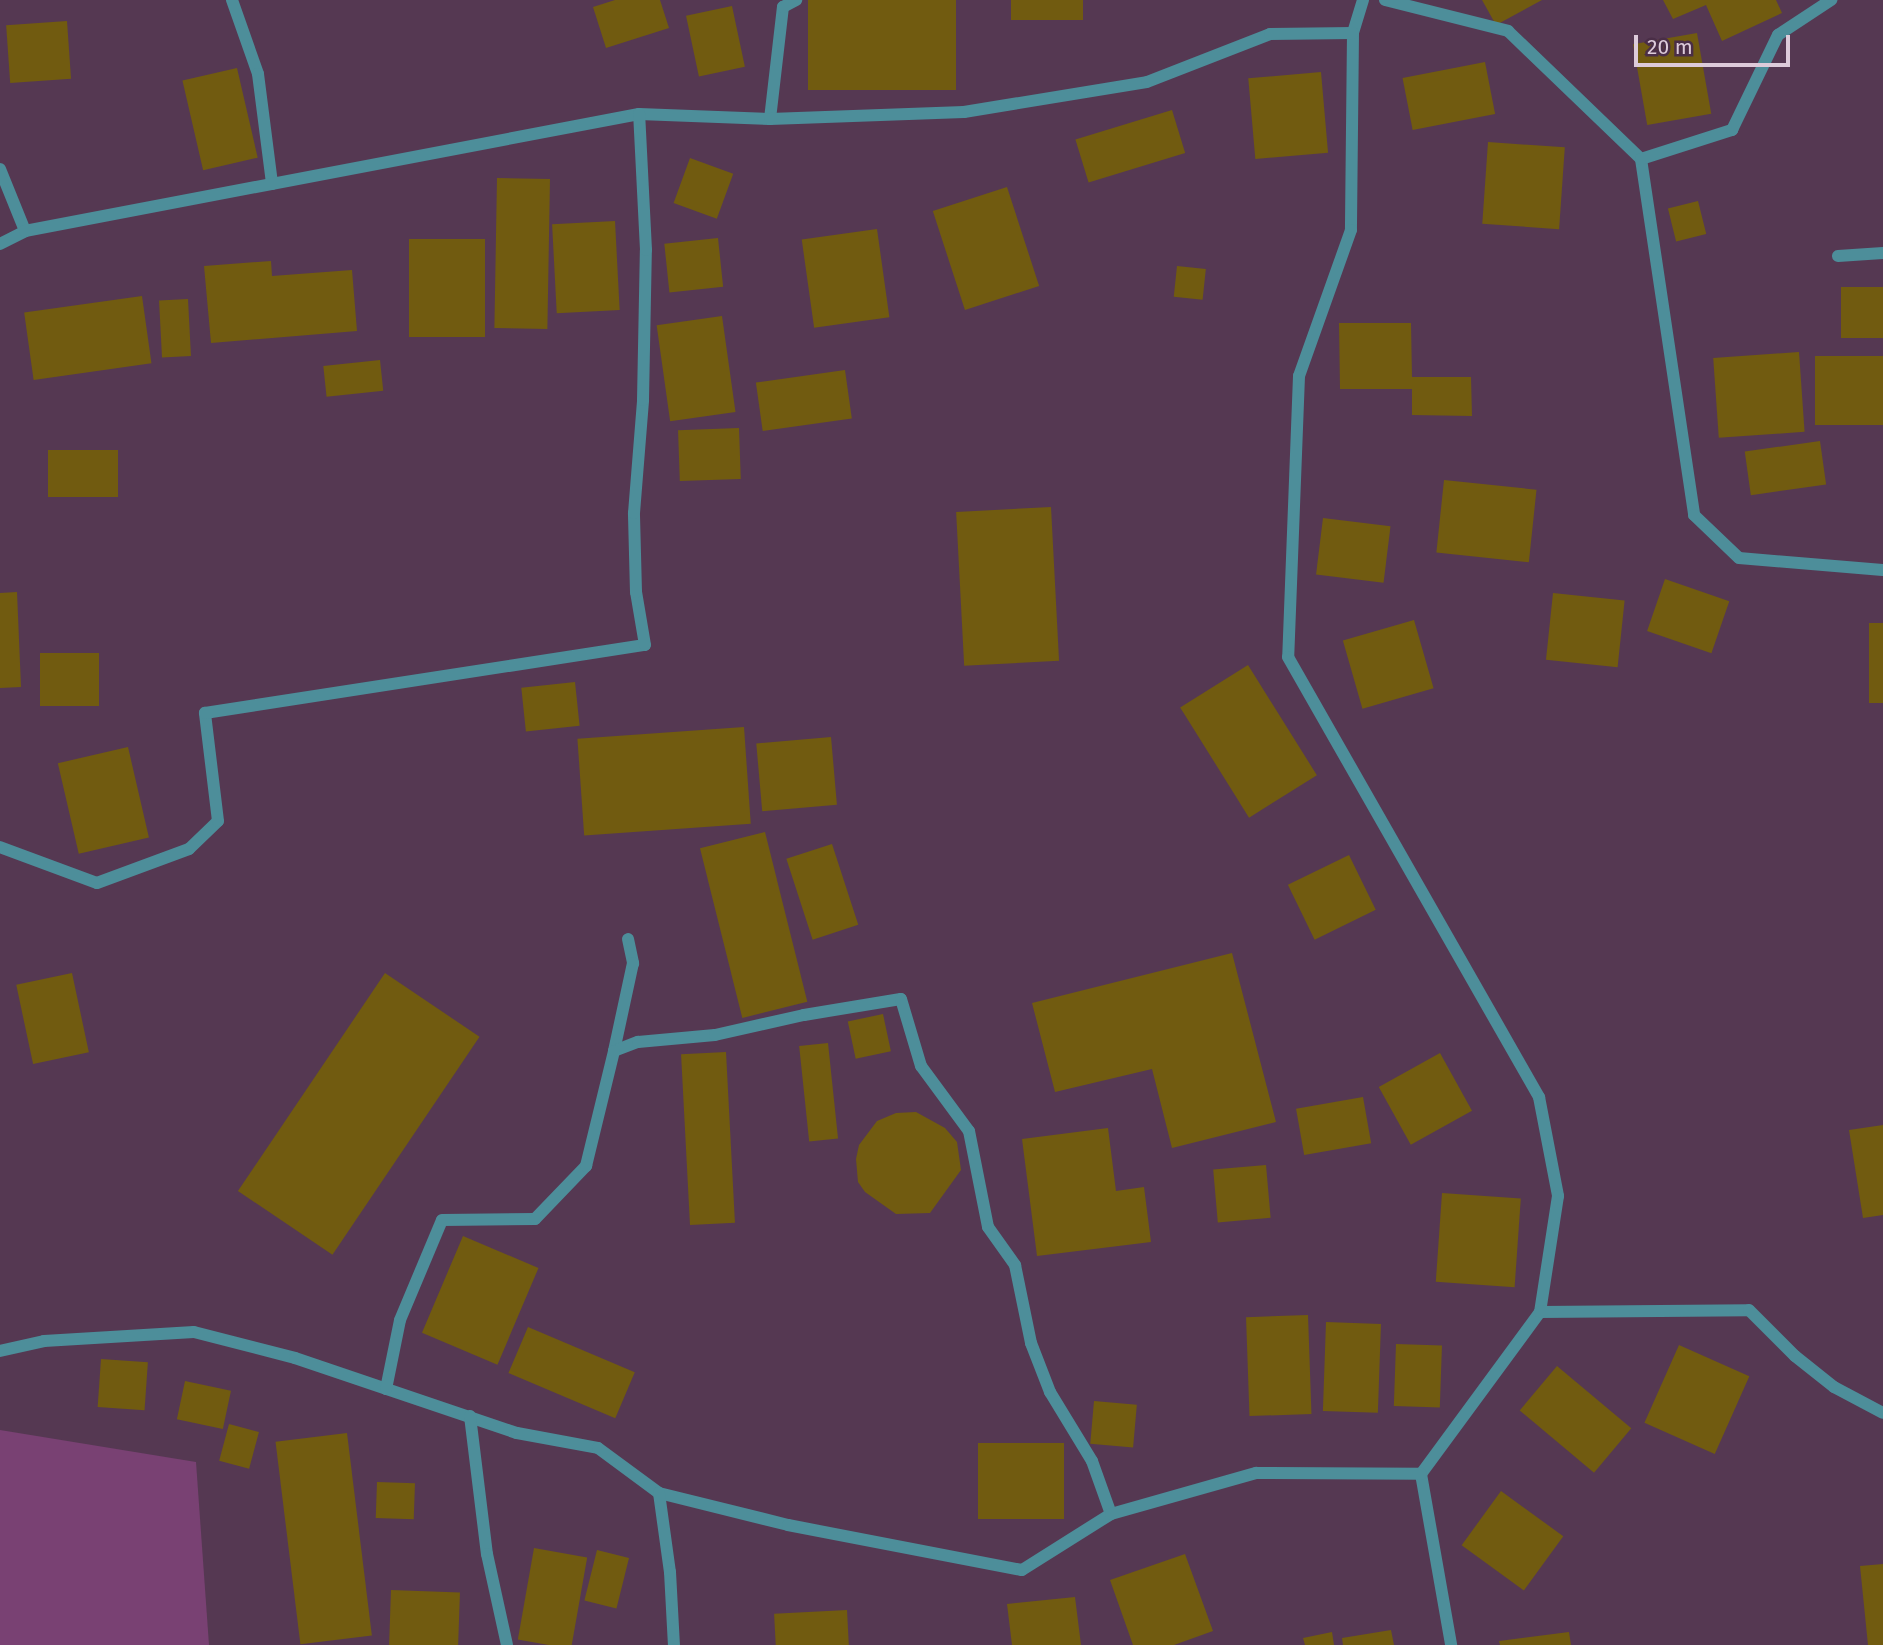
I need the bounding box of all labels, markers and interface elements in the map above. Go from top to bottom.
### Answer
scale bar [1638,21,1794,65]
text: 20 m [1647,34,1693,60]

